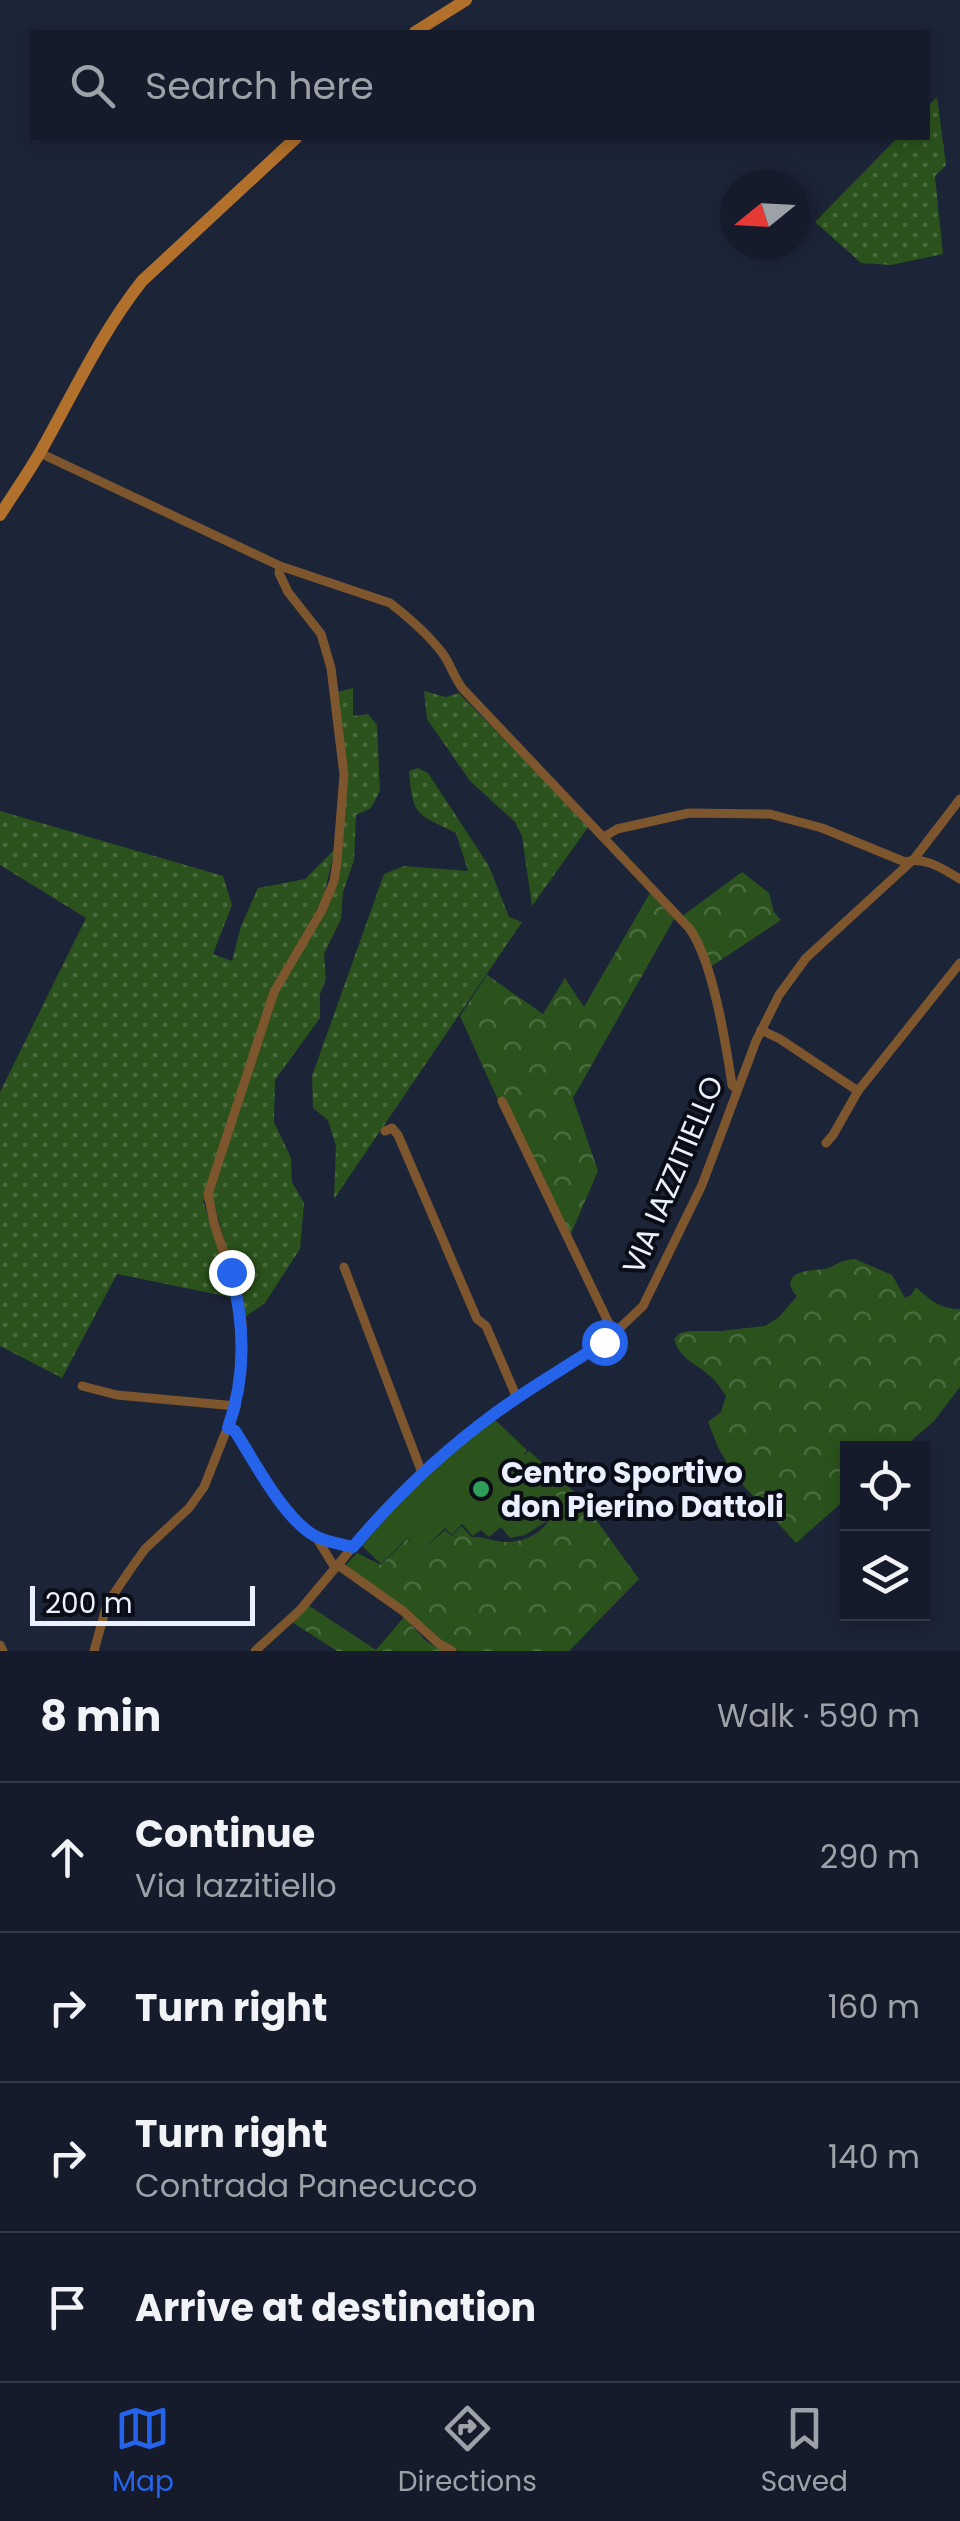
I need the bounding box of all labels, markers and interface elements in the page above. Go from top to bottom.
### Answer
search box [30,30,930,140]
icon: search [65,58,120,113]
text: Search here [145,59,374,112]
north arrow [720,170,810,260]
street label: VIA IAZZITIELLO [612,1069,734,1281]
route end [209,1250,255,1296]
route start [582,1320,628,1366]
map controls [840,1441,930,1621]
button: locate [840,1441,930,1531]
place label: Centro Sportivo don Pierino Dattoli [501,1451,784,1528]
marker: Centro Sportivo don Pierino Dattoli [470,1478,492,1500]
button: layers [840,1531,930,1621]
scale bar [30,1581,255,1626]
text: 200 m [45,1584,133,1623]
text: 8 min [40,1687,161,1746]
text: Walk · 590 m [717,1693,920,1738]
text: Continue [135,1807,315,1860]
icon: ahead [40,1830,95,1885]
text: 290 m [820,1834,920,1879]
text: Via Iazzitiello [135,1863,337,1908]
icon: right [40,1980,95,2035]
text: Turn right [135,1981,327,2034]
text: 160 m [828,1984,920,2029]
text: Turn right [135,2107,327,2160]
icon: right [40,2130,95,2185]
text: 140 m [828,2134,920,2179]
text: Contrada Panecucco [135,2163,477,2208]
icon: arrive [40,2280,95,2335]
text: Arrive at destination [135,2281,536,2334]
tab: Map [112,2401,174,2503]
tab: Directions [398,2401,537,2503]
tab: Saved [761,2401,848,2503]

